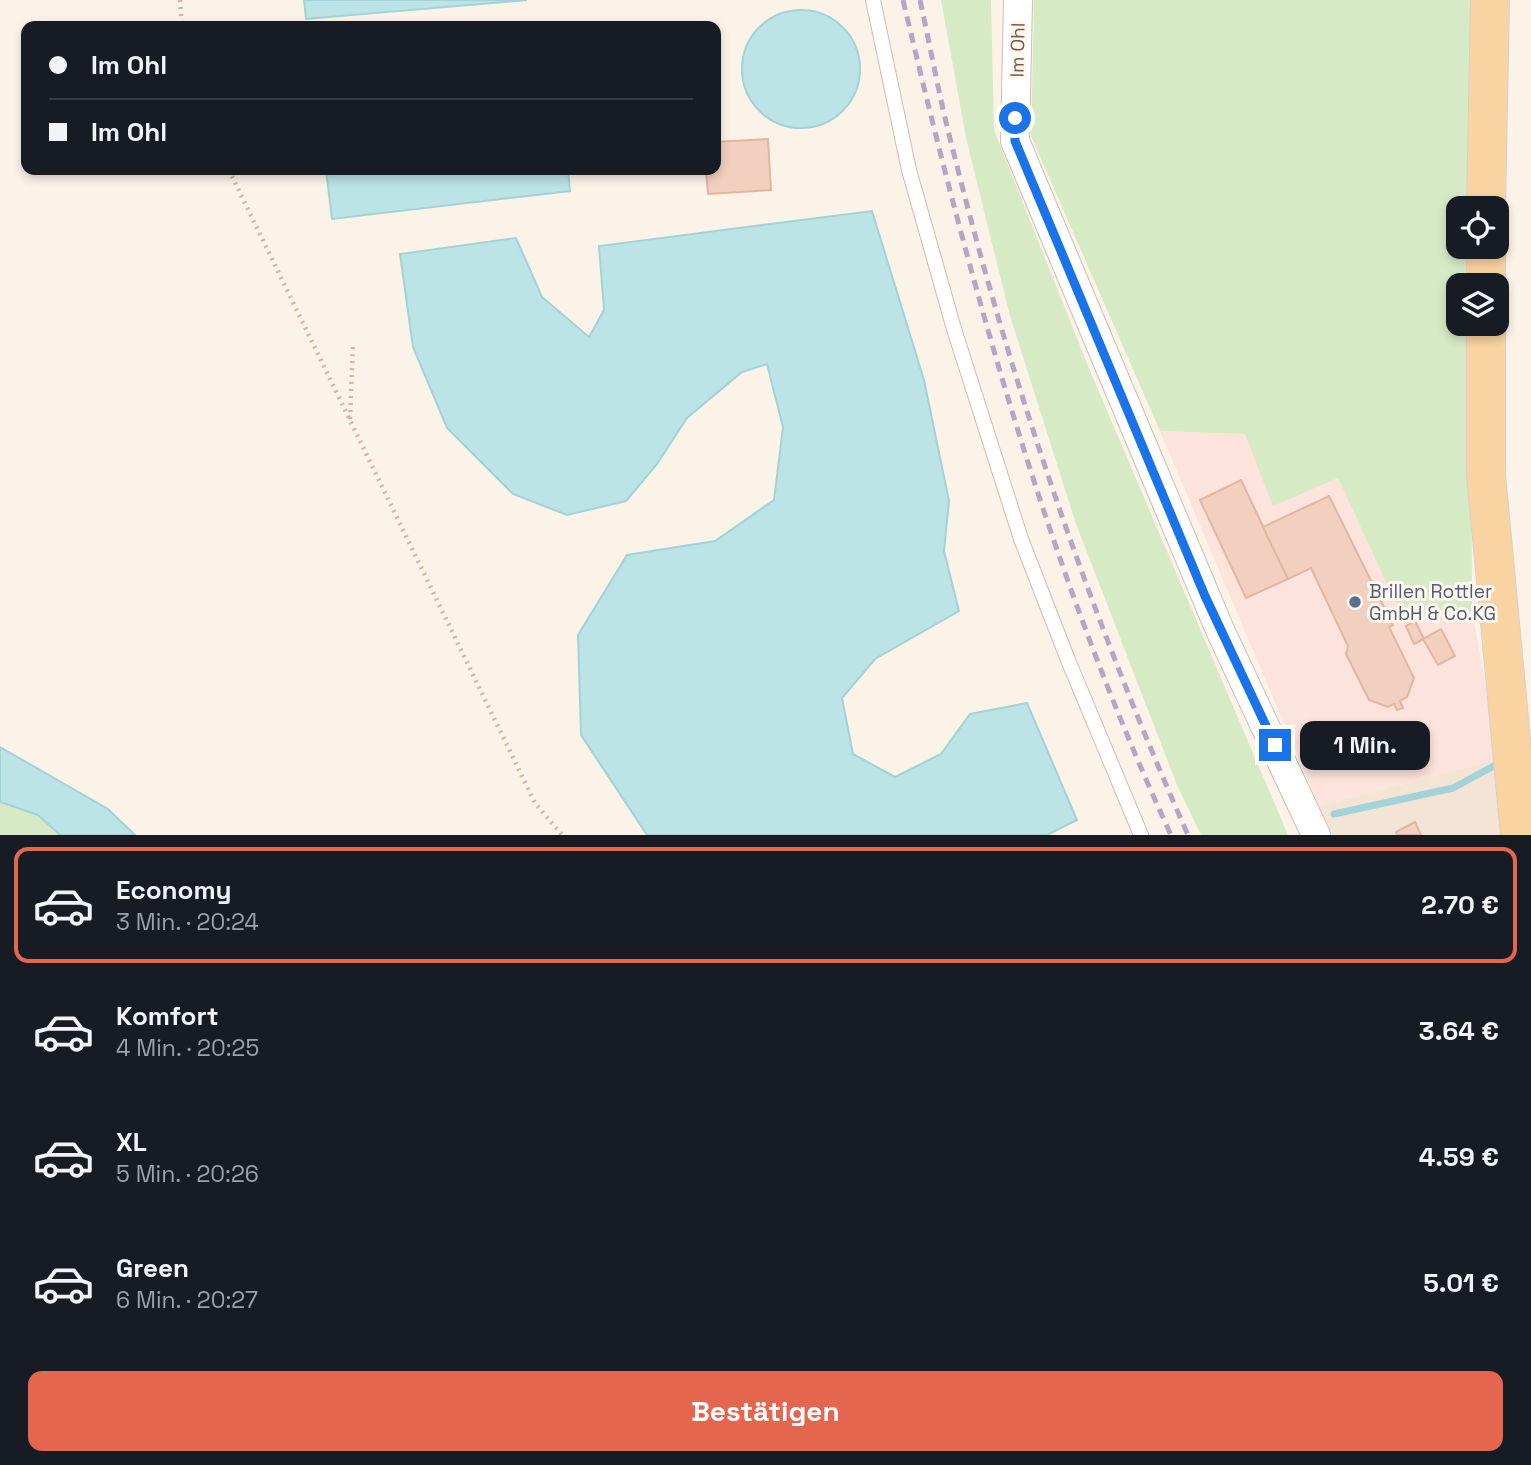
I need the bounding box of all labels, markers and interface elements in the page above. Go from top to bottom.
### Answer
street label: Im Ohl [1005,22,1030,78]
text: Im Ohl [91,48,167,82]
route start [999,102,1031,134]
text: Im Ohl [91,115,167,149]
map controls [1446,196,1509,336]
button: locate [1446,196,1509,259]
button: layers [1446,273,1509,336]
place label: Brillen Rottler GmbH & Co.KG [1369,579,1496,626]
marker: Brillen Rottler GmbH & Co.KG [1347,594,1363,610]
callout: 1 Min. [1300,720,1429,770]
route end [1259,729,1291,761]
text: 1 Min. [1333,730,1397,760]
text: Economy [116,873,232,907]
icon: car [32,874,95,937]
text: 2.70 € [1421,888,1499,922]
text: 3 Min. · 20:24 [116,907,259,937]
text: Komfort [116,999,219,1033]
icon: car [32,1000,95,1063]
text: 3.64 € [1419,1014,1499,1048]
text: 4 Min. · 20:25 [116,1033,259,1063]
text: XL [116,1125,147,1159]
icon: car [32,1126,95,1189]
text: 4.59 € [1419,1140,1499,1174]
text: 5 Min. · 20:26 [116,1159,259,1189]
text: Green [116,1251,189,1285]
icon: car [32,1252,95,1315]
text: 5.01 € [1423,1266,1499,1300]
text: 6 Min. · 20:27 [116,1285,258,1315]
button: Bestätigen [28,1371,1503,1451]

